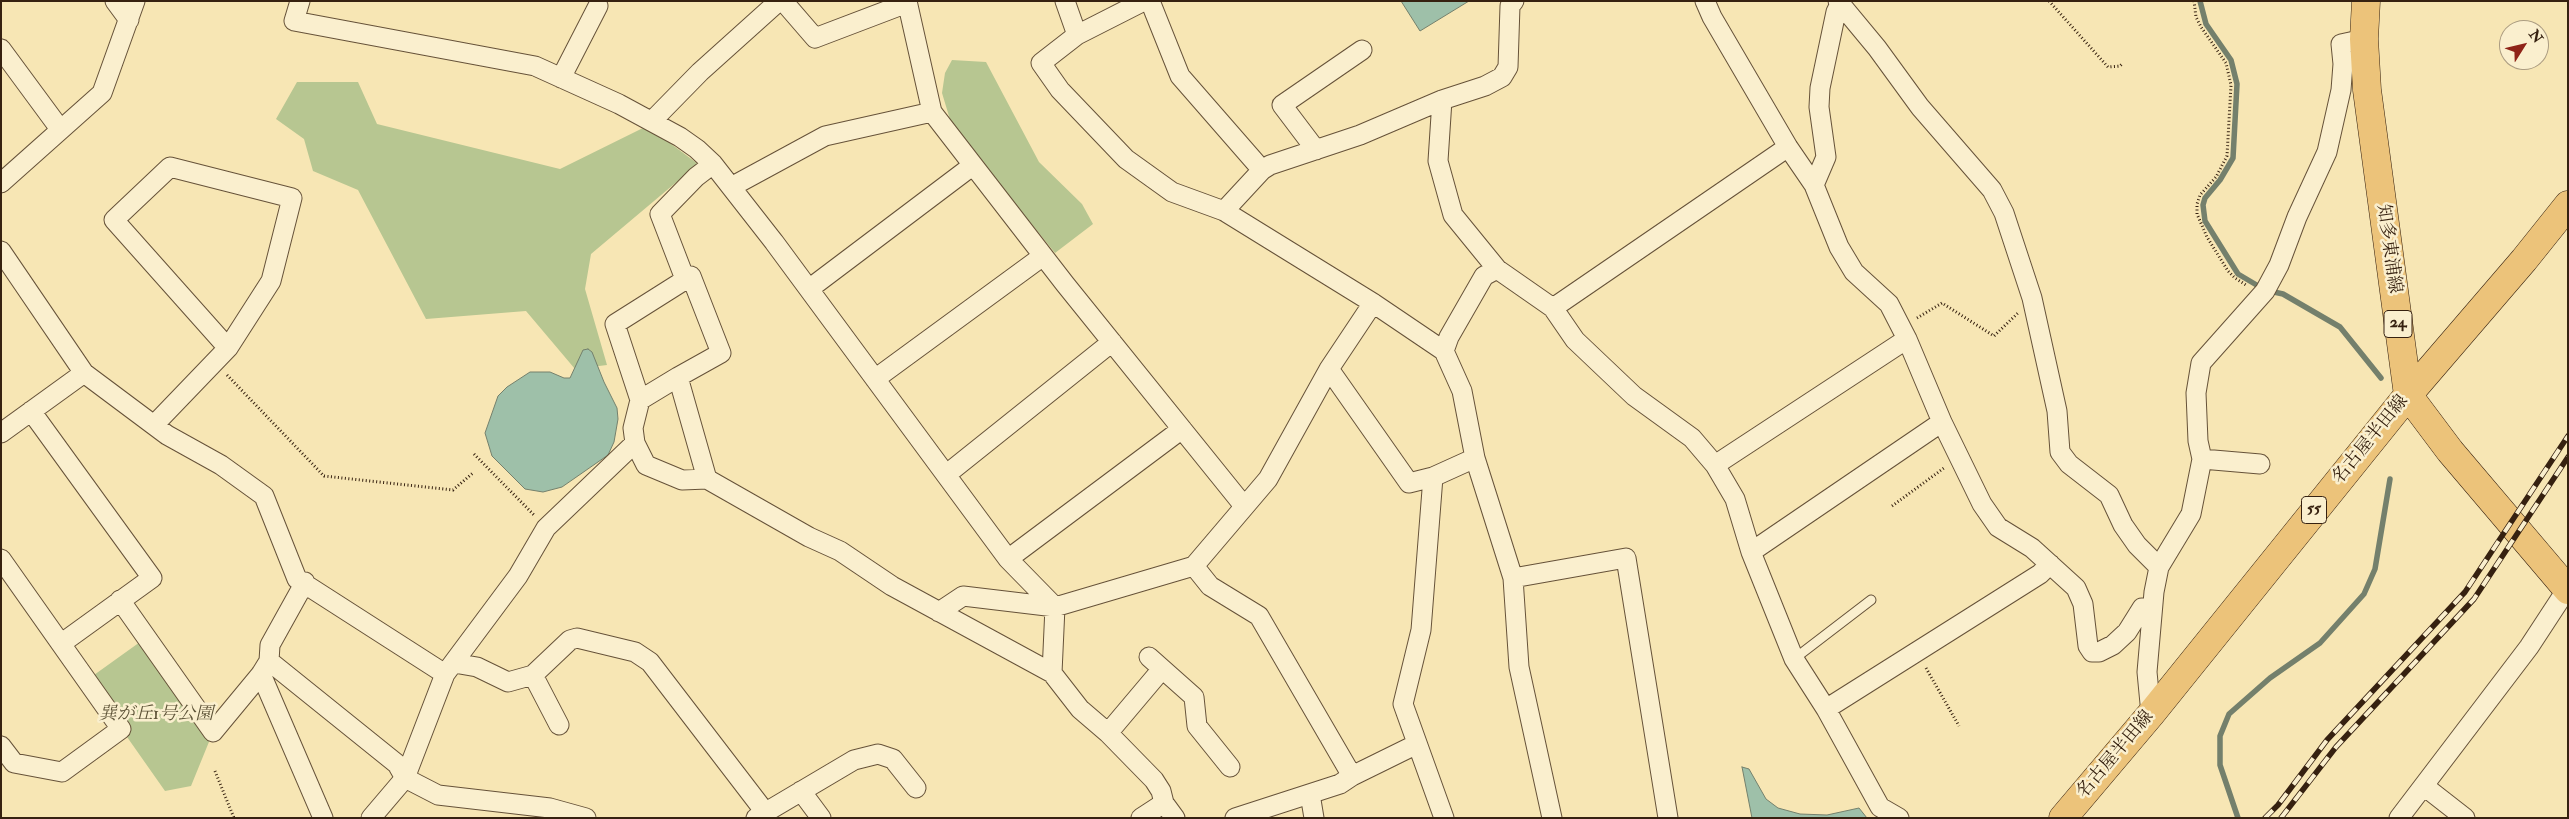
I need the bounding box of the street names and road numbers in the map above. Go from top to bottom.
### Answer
street label: 知多東浦線 [2371,203,2405,295]
road number: 24 [2384,310,2412,338]
street label: 名古屋半田線 [2329,391,2413,489]
road number: 55 [2302,496,2326,524]
street label: 名古屋半田線 [2073,707,2159,803]

